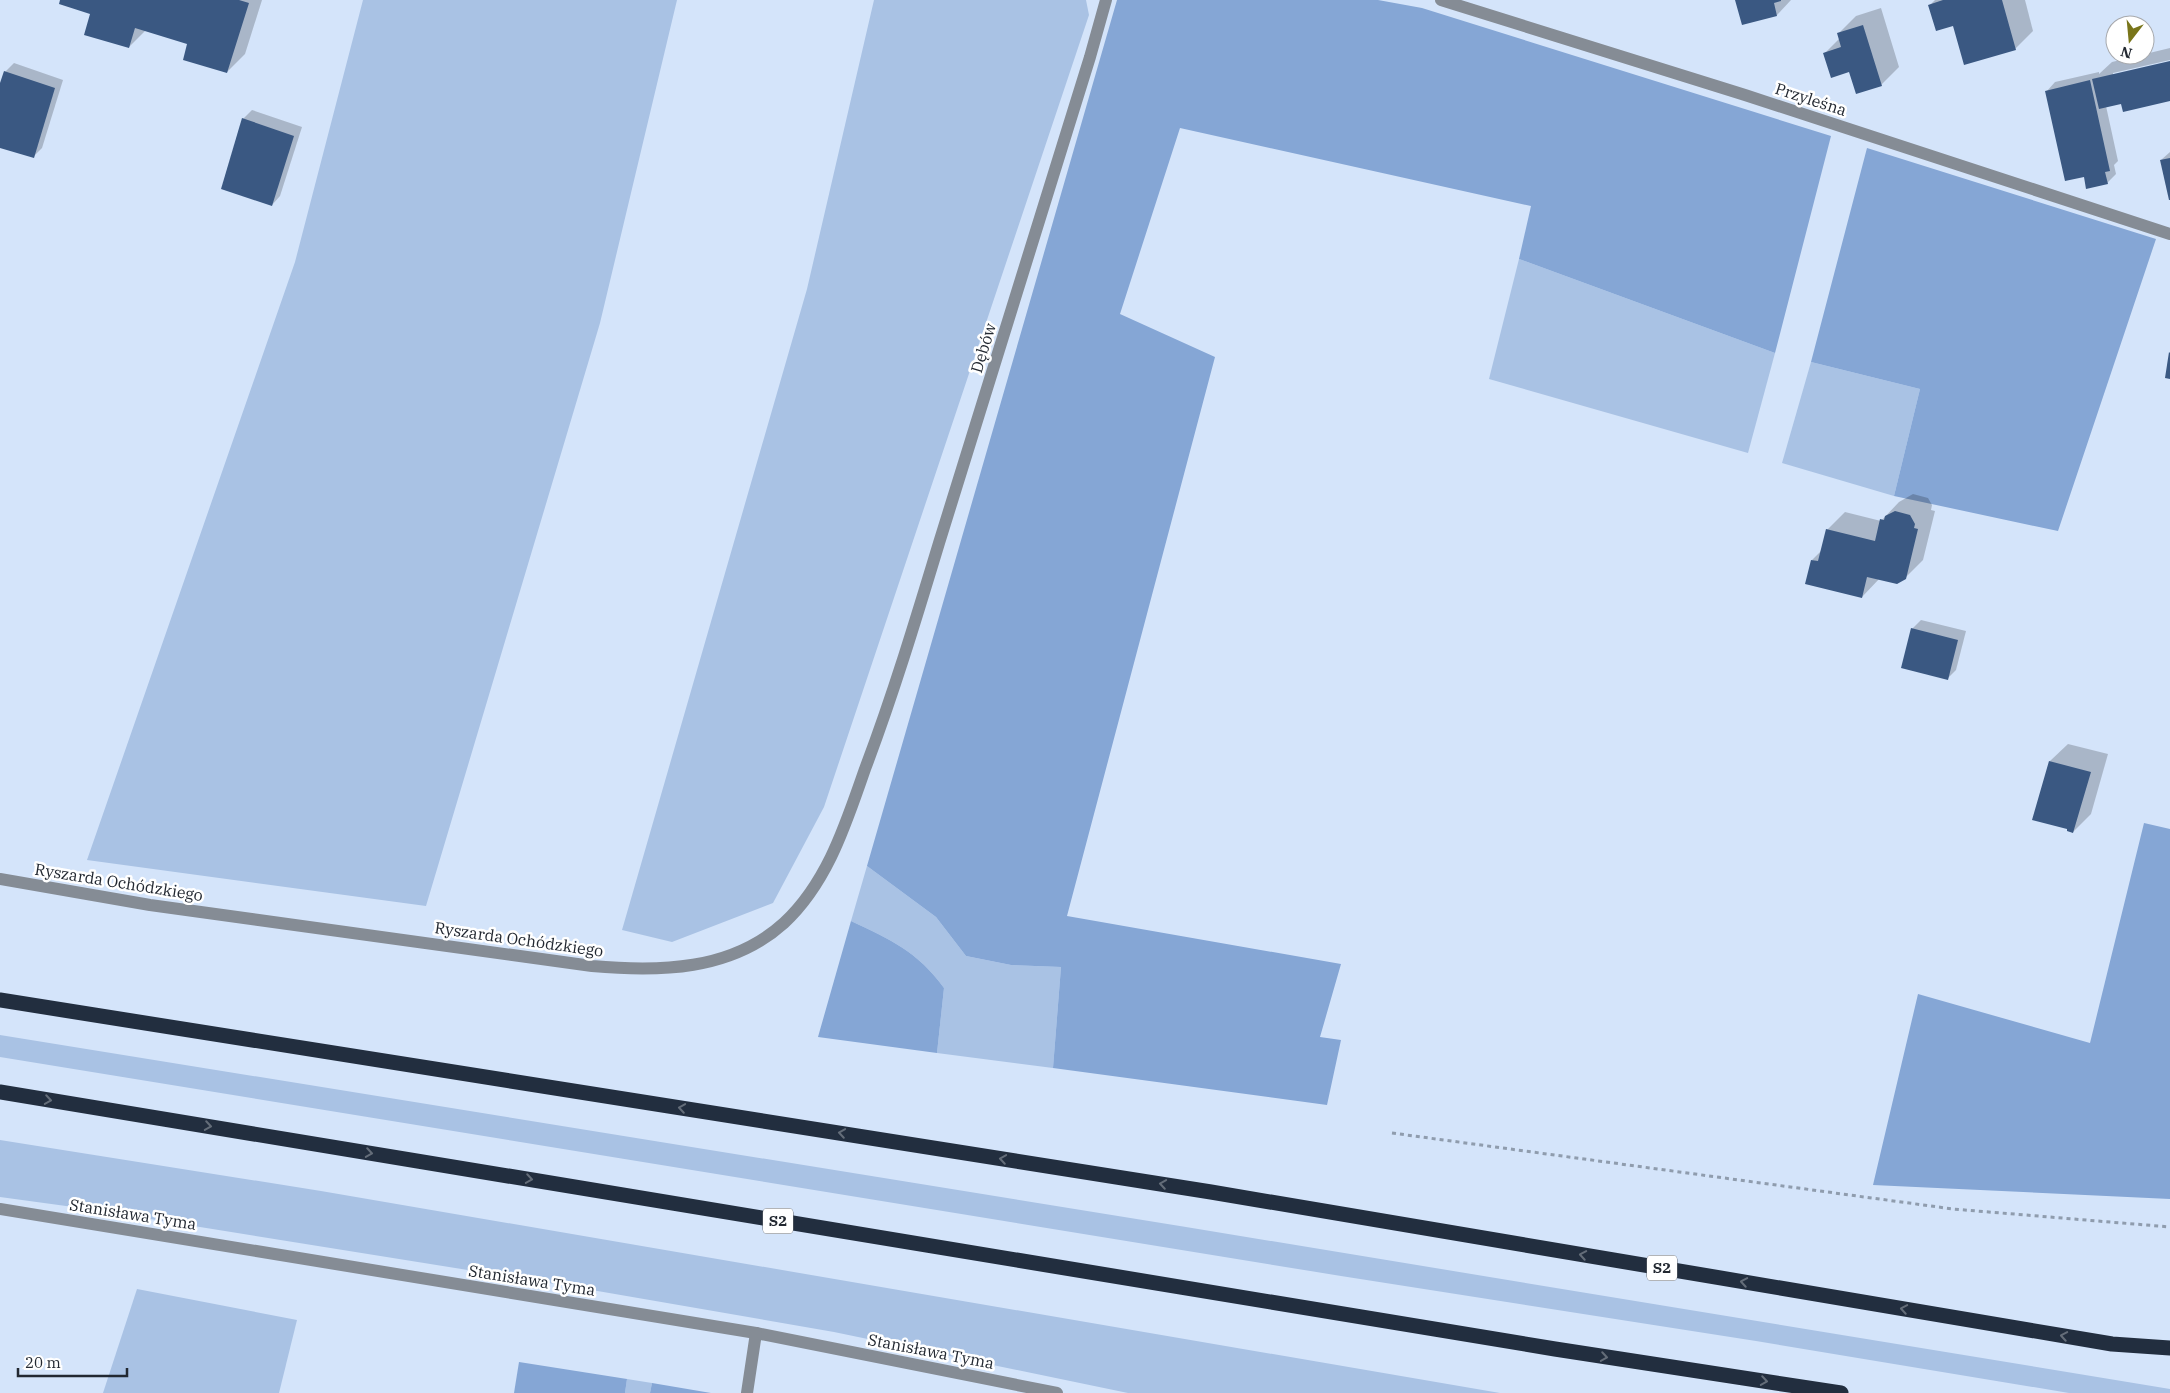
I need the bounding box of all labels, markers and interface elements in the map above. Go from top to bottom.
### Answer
north arrow [2105,15,2155,65]
text: N [2119,42,2134,63]
street label: Przyleśna [1773,78,1849,120]
street label: Dębów [966,320,1000,375]
street label: Ryszarda Ochódzkiego [33,859,205,905]
street label: Ryszarda Ochódzkiego [433,917,605,961]
one-way arrow [44,1094,52,1104]
one-way arrow [677,1103,685,1114]
one-way arrow [204,1121,213,1131]
one-way arrow [838,1129,847,1139]
one-way arrow [364,1147,373,1157]
one-way arrow [998,1154,1006,1165]
one-way arrow [525,1174,533,1184]
one-way arrow [1159,1180,1168,1190]
street label: Stanisława Tyma [68,1194,198,1234]
road number: S2 [763,1208,793,1234]
one-way arrow [1579,1250,1588,1260]
road number: S2 [1647,1256,1677,1280]
street label: Stanisława Tyma [467,1260,597,1300]
one-way arrow [1739,1277,1748,1287]
one-way arrow [1899,1304,1907,1315]
street label: Stanisława Tyma [866,1329,996,1373]
one-way arrow [2060,1331,2068,1342]
scale bar [18,1346,126,1378]
one-way arrow [1599,1351,1608,1361]
text: 20 m [25,1353,61,1372]
one-way arrow [1760,1376,1769,1386]

